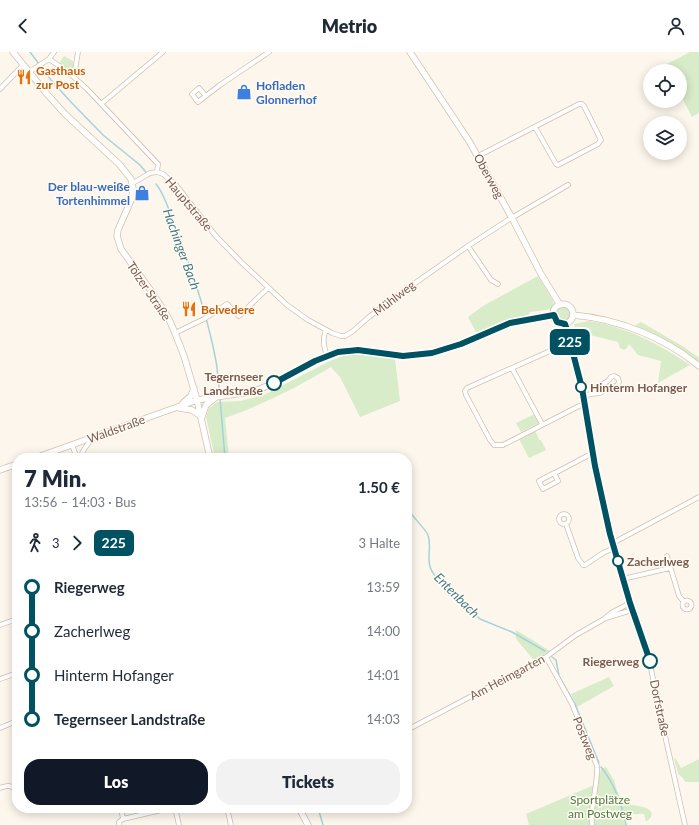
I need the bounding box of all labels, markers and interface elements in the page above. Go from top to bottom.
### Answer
icon: back [12,15,34,37]
text: Metrio [322,15,377,37]
icon: person [665,15,687,37]
place label: Gasthaus zur Post [36,63,85,92]
map controls [643,64,687,160]
button: locate [643,64,687,108]
restaurant icon: Gasthaus zur Post [15,68,33,86]
place label: Hofladen Glonnerhof [256,78,317,107]
shop icon: Hofladen Glonnerhof [235,83,253,101]
button: layers [643,116,687,160]
street label: Oberweg [471,151,507,201]
street label: Hauptstraße [162,174,216,234]
place label: Der blau-weiße Tortenhimmel [48,179,131,208]
shop icon: Der blau-weiße Tortenhimmel [133,184,151,202]
water label: Hachinger Bach [160,206,204,292]
street label: Tölzer Straße [124,259,174,323]
street label: Mühlweg [370,277,418,319]
restaurant icon: Belvedere [180,300,198,318]
place label: Belvedere [201,302,255,317]
line badge: 225 [547,329,593,355]
text: 225 [558,333,582,350]
place label: Tegernseer Landstraße [203,369,264,398]
marker: Tegernseer Landstraße [266,375,282,391]
place label: Hinterm Hofanger [590,380,688,395]
marker: Hinterm Hofanger [575,381,587,393]
street label: Waldstraße [85,412,147,446]
text: 7 Min. [24,465,86,492]
text: 1.50 € [358,478,400,496]
text: 13:56 – 14:03 · Bus [24,494,136,510]
icon: walk [24,532,46,554]
icon: forward [66,532,88,554]
text: 225 [102,534,126,551]
text: 3 [52,535,60,551]
text: 3 Halte [358,535,400,551]
place label: Zacherlweg [627,554,690,569]
marker: Zacherlweg [612,555,624,567]
water label: Entenbach [431,569,483,621]
text: Riegerweg [54,578,125,596]
text: 13:59 [367,579,400,595]
text: Zacherlweg [54,622,130,640]
text: 14:00 [367,623,400,639]
street label: Am Heimgarten [467,651,547,703]
marker: Riegerweg [642,653,658,669]
place label: Riegerweg [583,654,640,669]
text: Hinterm Hofanger [54,666,174,684]
text: 14:01 [367,667,400,683]
street label: Dorfstraße [647,678,673,738]
text: Tegernseer Landstraße [54,710,205,728]
text: 14:03 [367,711,400,727]
street label: Postweg [570,714,600,762]
button: Los [24,759,208,805]
button: Tickets [216,759,400,805]
park label: Sportplätze am Postweg [568,792,632,821]

